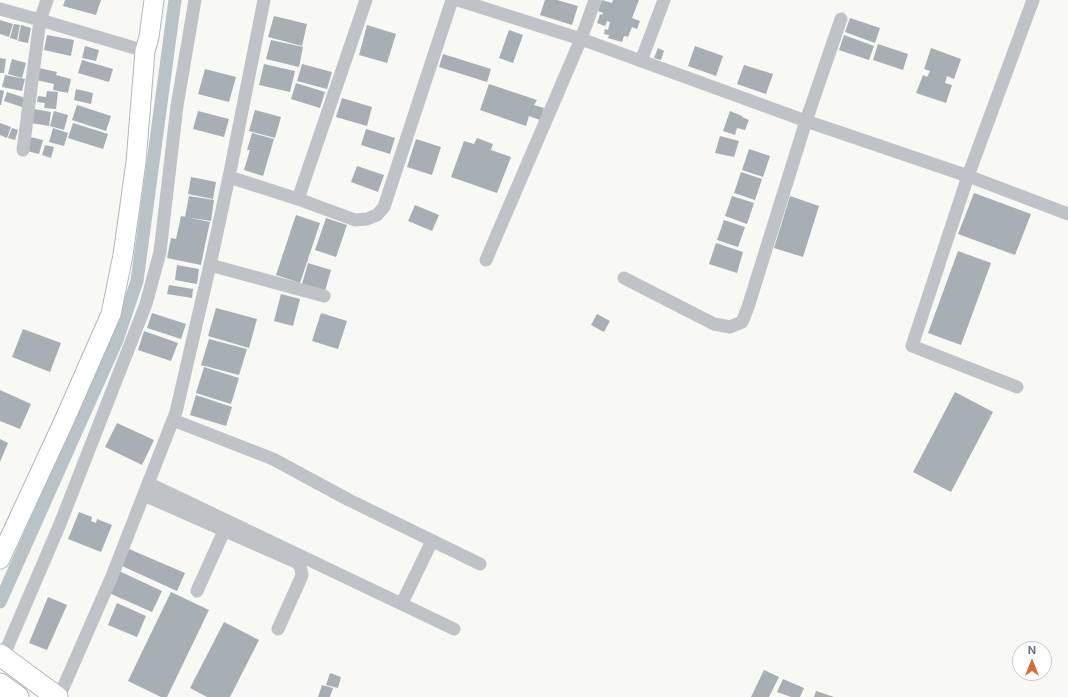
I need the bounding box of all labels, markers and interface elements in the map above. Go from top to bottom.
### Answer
north arrow [1012,641,1052,681]
text: N [1028,643,1036,657]

